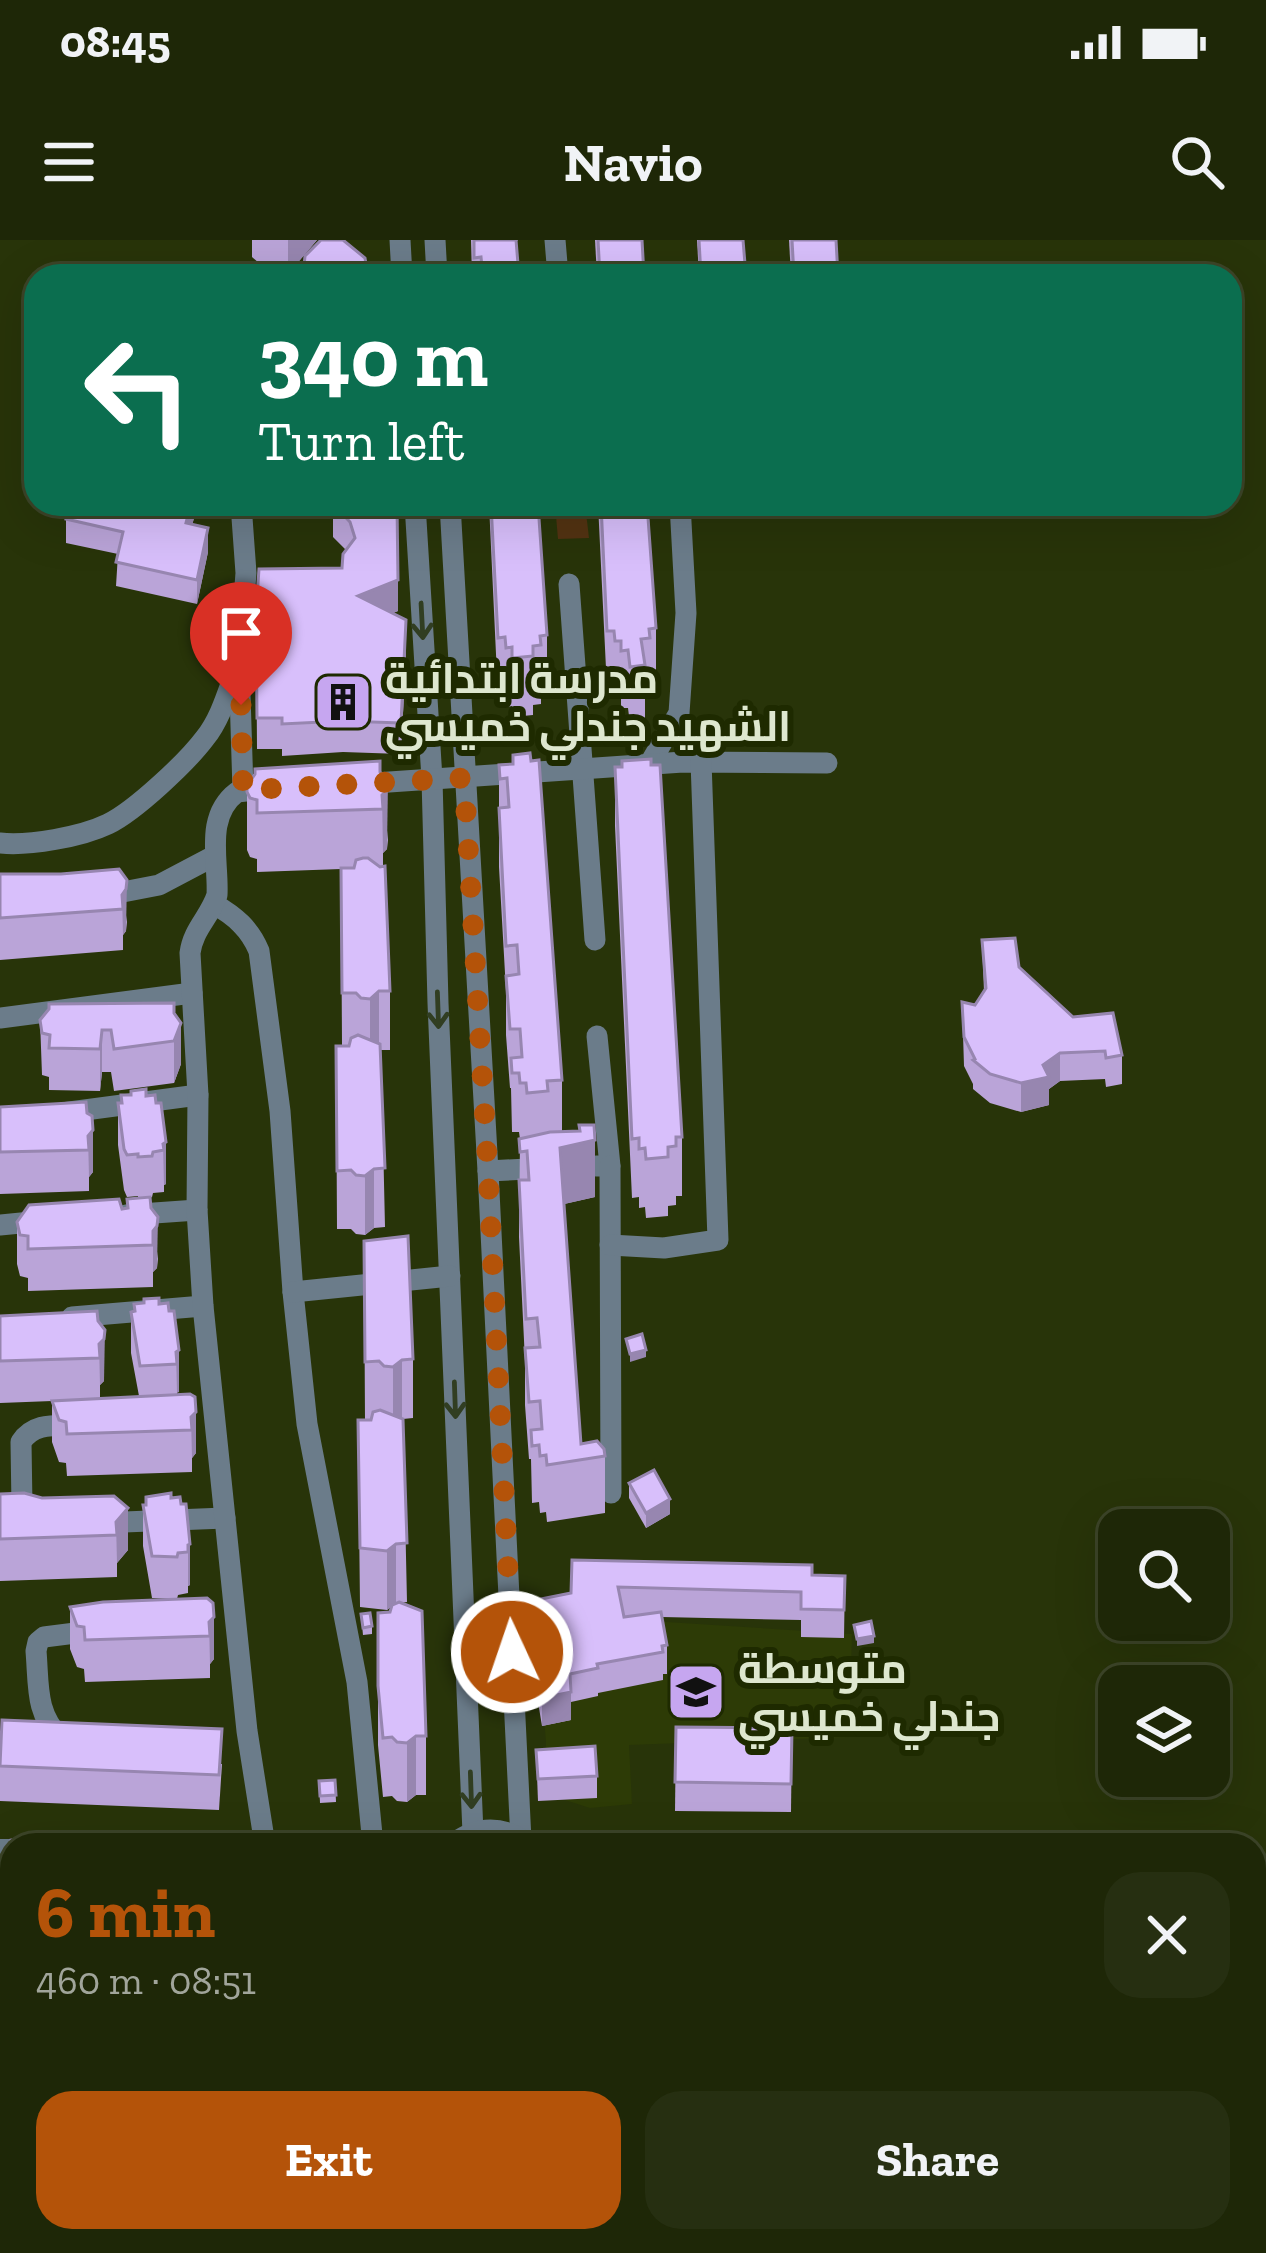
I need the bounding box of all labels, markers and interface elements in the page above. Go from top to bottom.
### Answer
text: 08:45 [60,15,170,69]
icon: menu [36,129,102,195]
icon: search [1164,129,1230,195]
text: Navio [564,130,702,195]
text: 340 m [258,307,488,408]
icon: left [60,312,216,468]
text: Turn left [258,409,465,474]
pin [190,582,292,705]
icon: arrive [208,600,274,666]
one-way arrow [411,601,434,640]
place label: مدرسة ابتدائية الشهيد جندلي خميسي [385,653,791,760]
building icon: مدرسة ابتدائية الشهيد جندلي خميسي [312,671,374,733]
one-way arrow [427,990,450,1029]
one-way arrow [444,1380,467,1419]
map controls [1098,1509,1230,1797]
button: search [1098,1509,1230,1641]
position arrow [449,1589,575,1715]
place label: متوسطة جندلي خميسي [738,1643,1001,1750]
school or university icon: متوسطة جندلي خميسي [665,1661,727,1723]
button: layers [1098,1665,1230,1797]
one-way arrow [460,1770,483,1809]
text: 6 min [36,1869,215,1955]
button: close [1104,1872,1230,1998]
text: 460 m · 08:51 [36,1957,256,2004]
button: Exit [36,2091,621,2229]
button: Share [645,2091,1230,2229]

